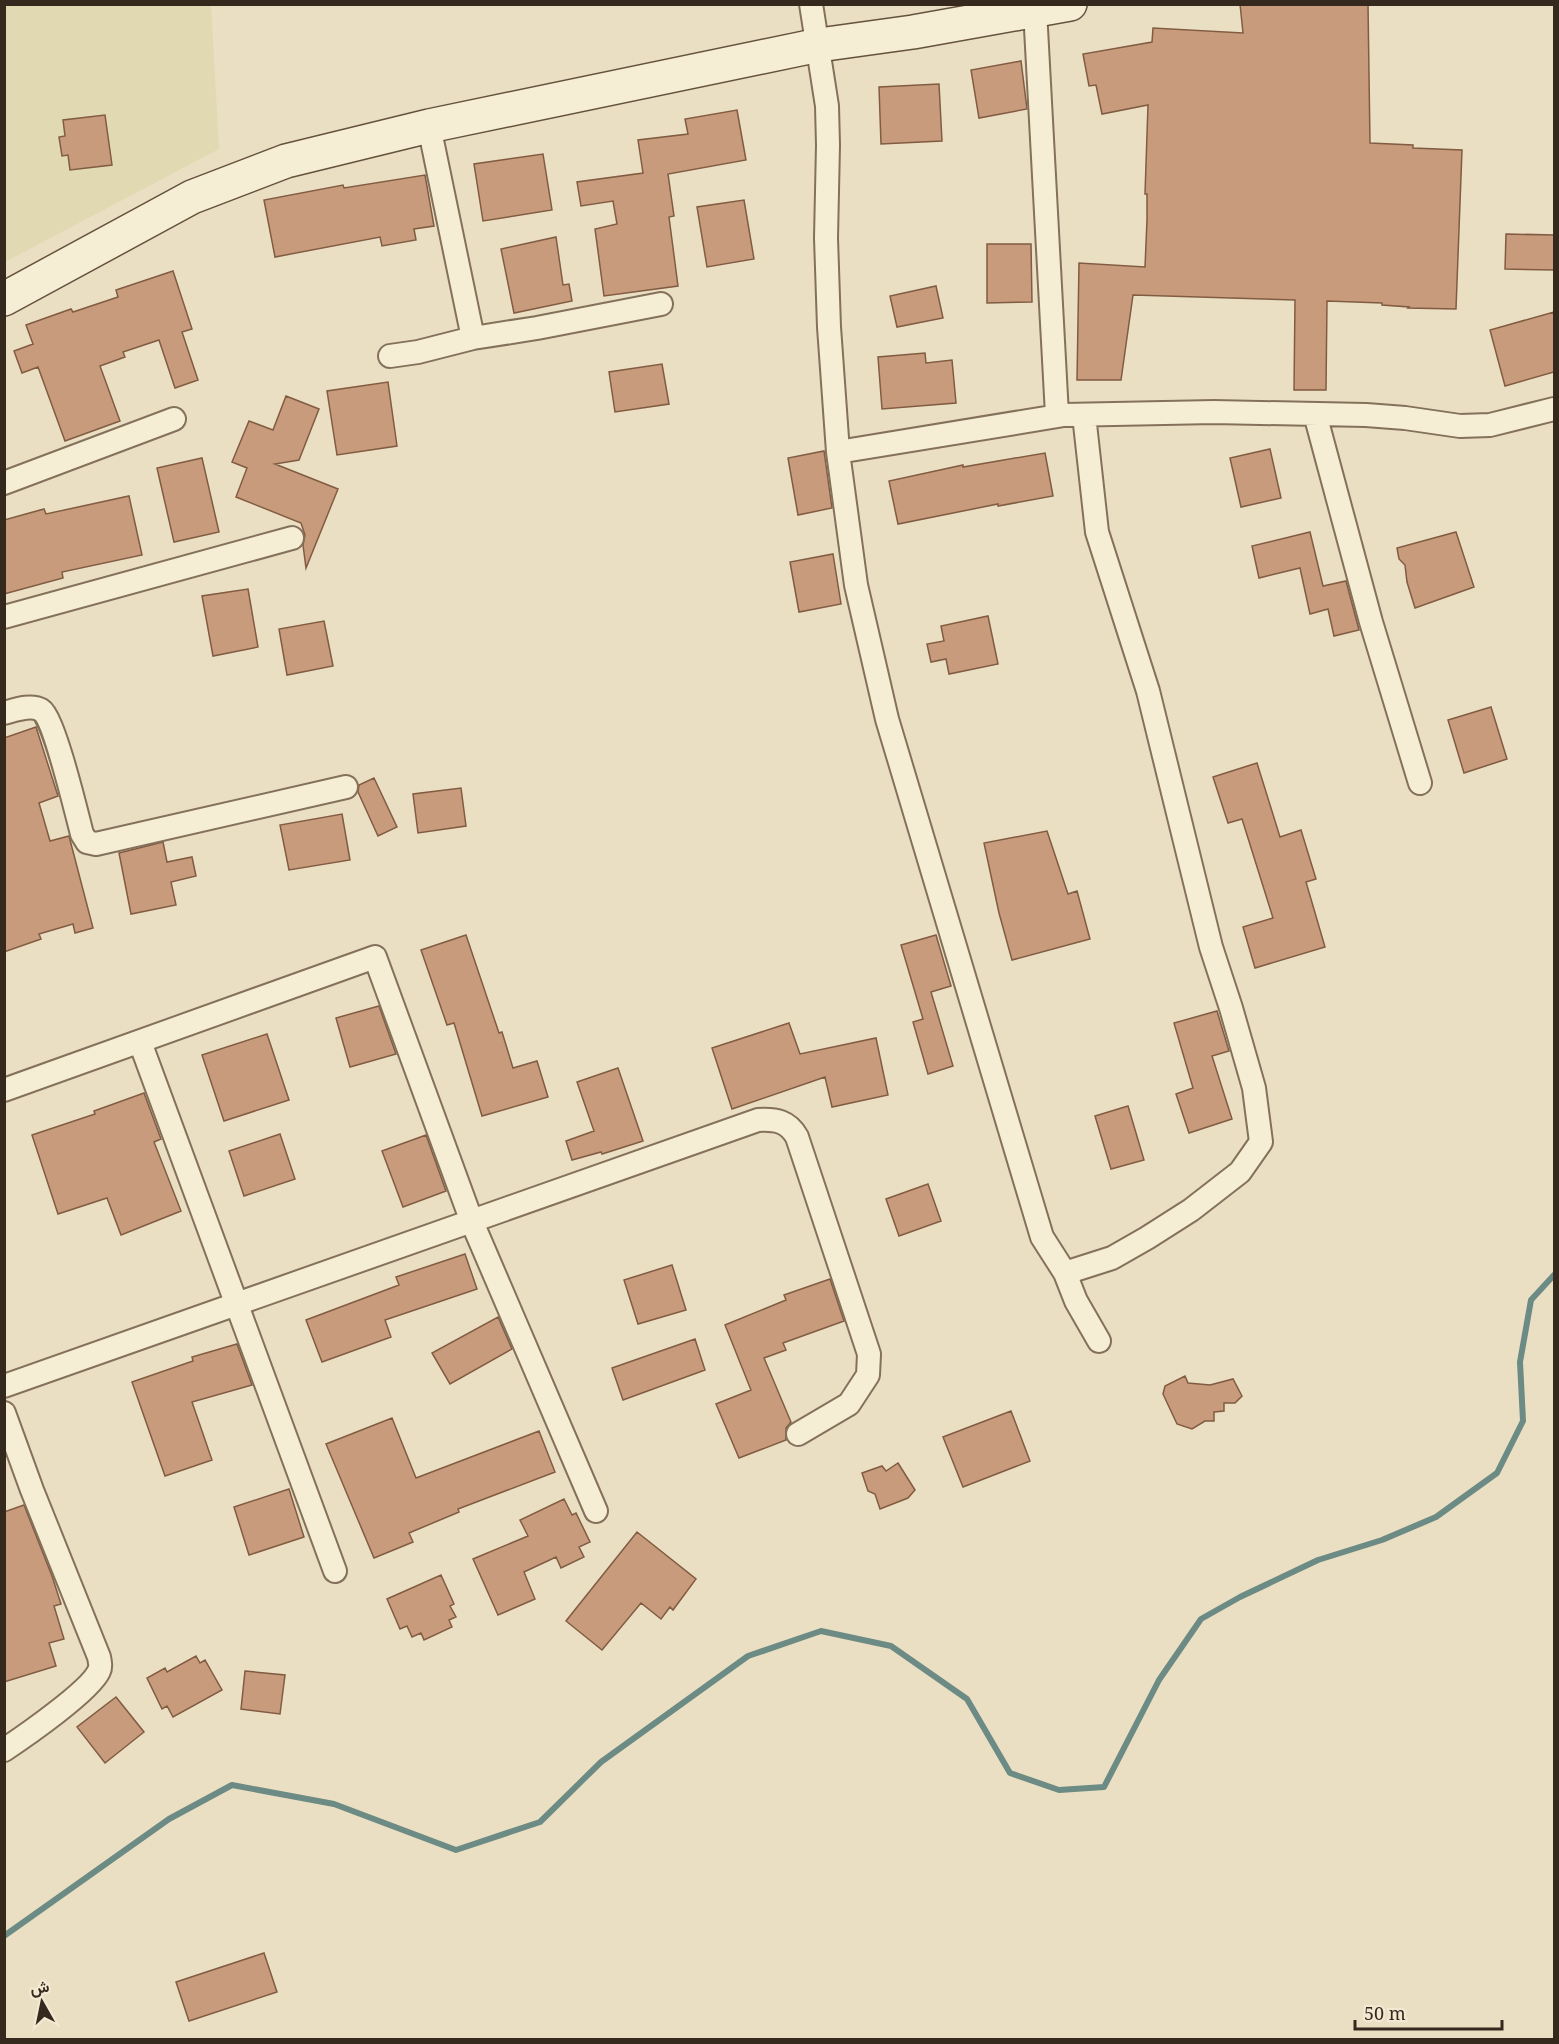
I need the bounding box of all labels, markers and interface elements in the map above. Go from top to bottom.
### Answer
north arrow [12,1972,72,2032]
text: ش [28,1975,51,2000]
scale bar [1355,1993,1502,2031]
text: 50 m [1364,2001,1406,2025]

